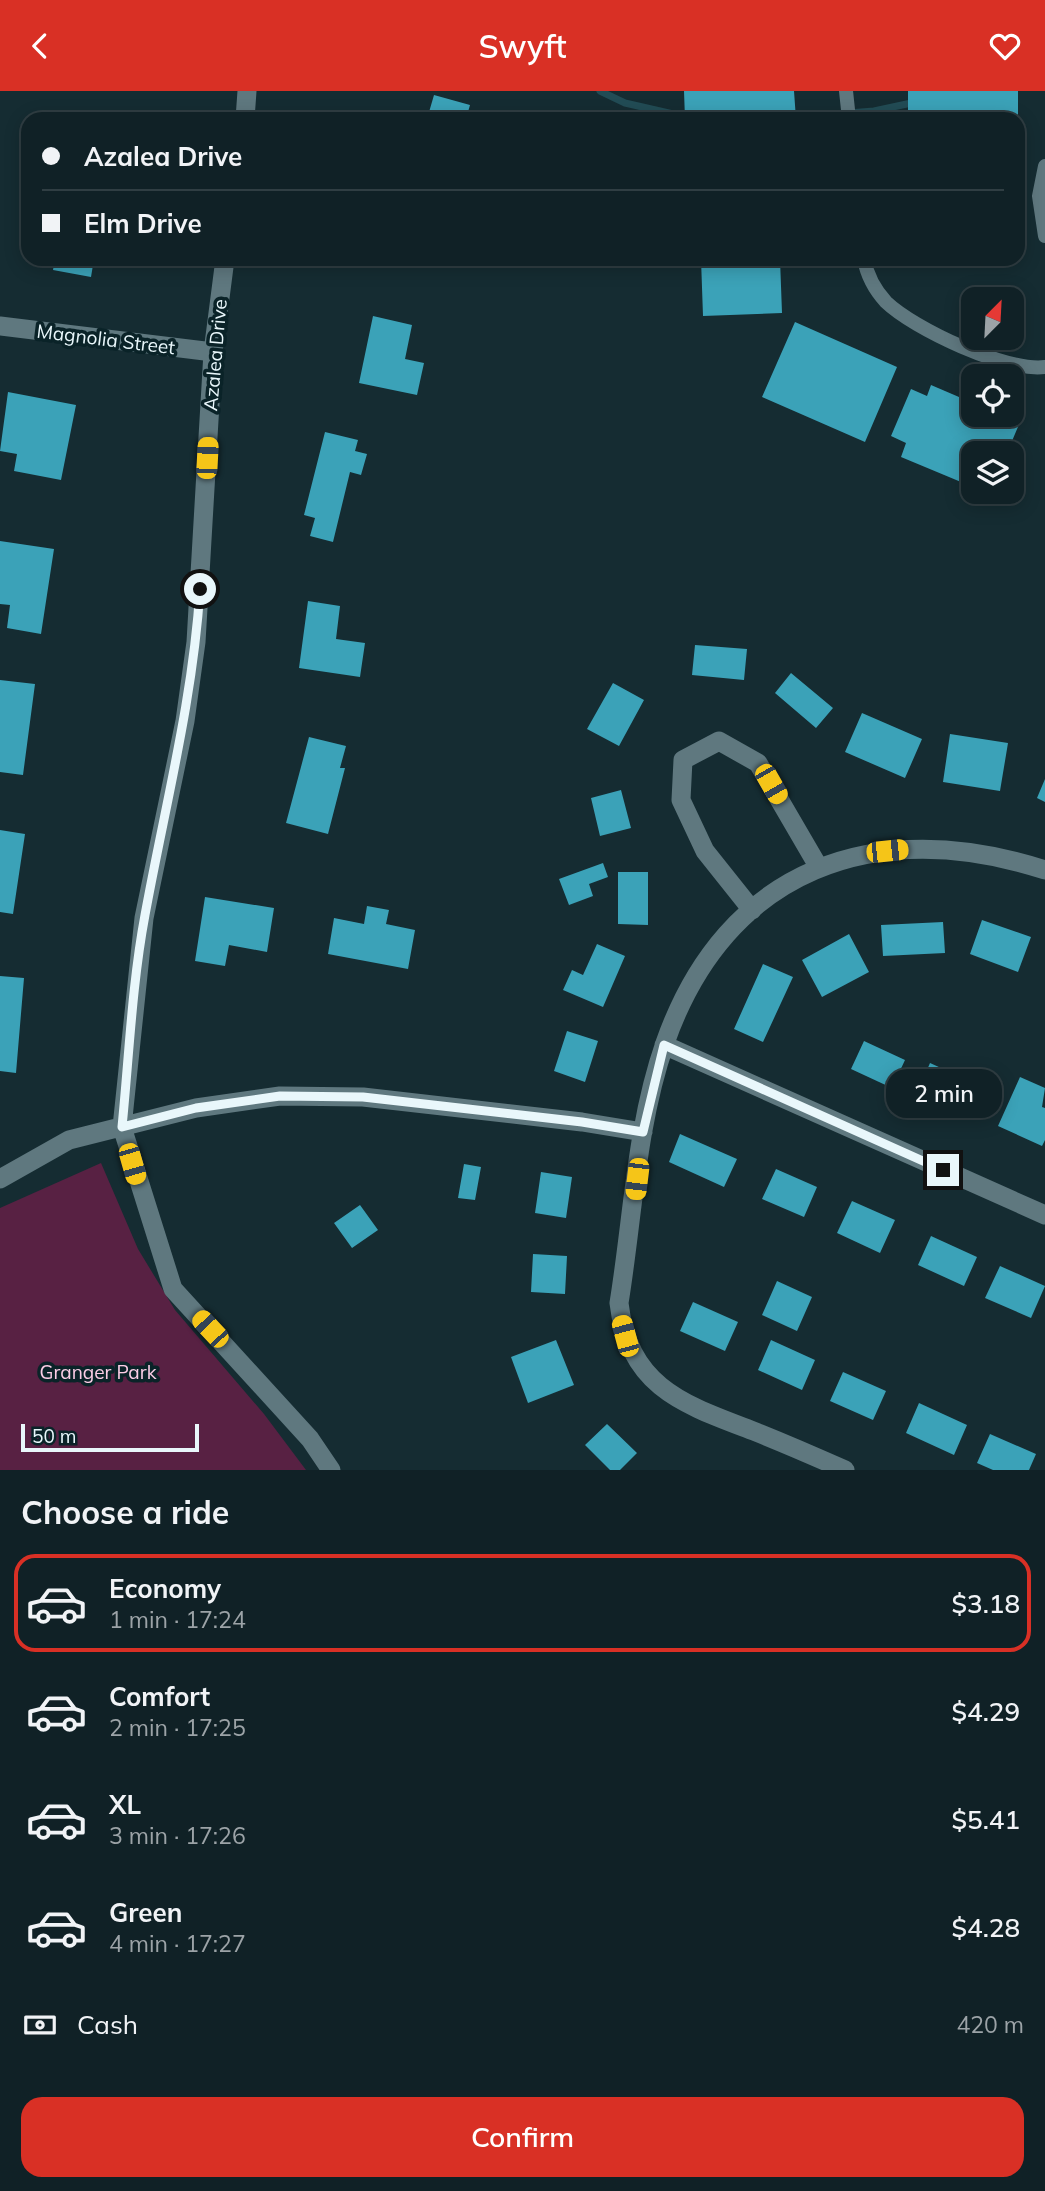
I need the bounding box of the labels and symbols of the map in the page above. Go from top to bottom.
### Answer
north arrow [961,287,1024,350]
street label: Azalea Drive [198,298,232,412]
street label: Magnolia Street [36,319,177,359]
car [196,436,219,480]
route start [184,573,216,605]
car [752,761,791,807]
car [866,838,909,864]
callout: 2 min [885,1069,1001,1117]
car [117,1141,148,1187]
route end [927,1154,959,1186]
car [625,1157,650,1201]
car [188,1306,233,1352]
car [610,1313,641,1359]
park label: Granger Park [40,1360,157,1384]
scale bar [21,1421,200,1453]

